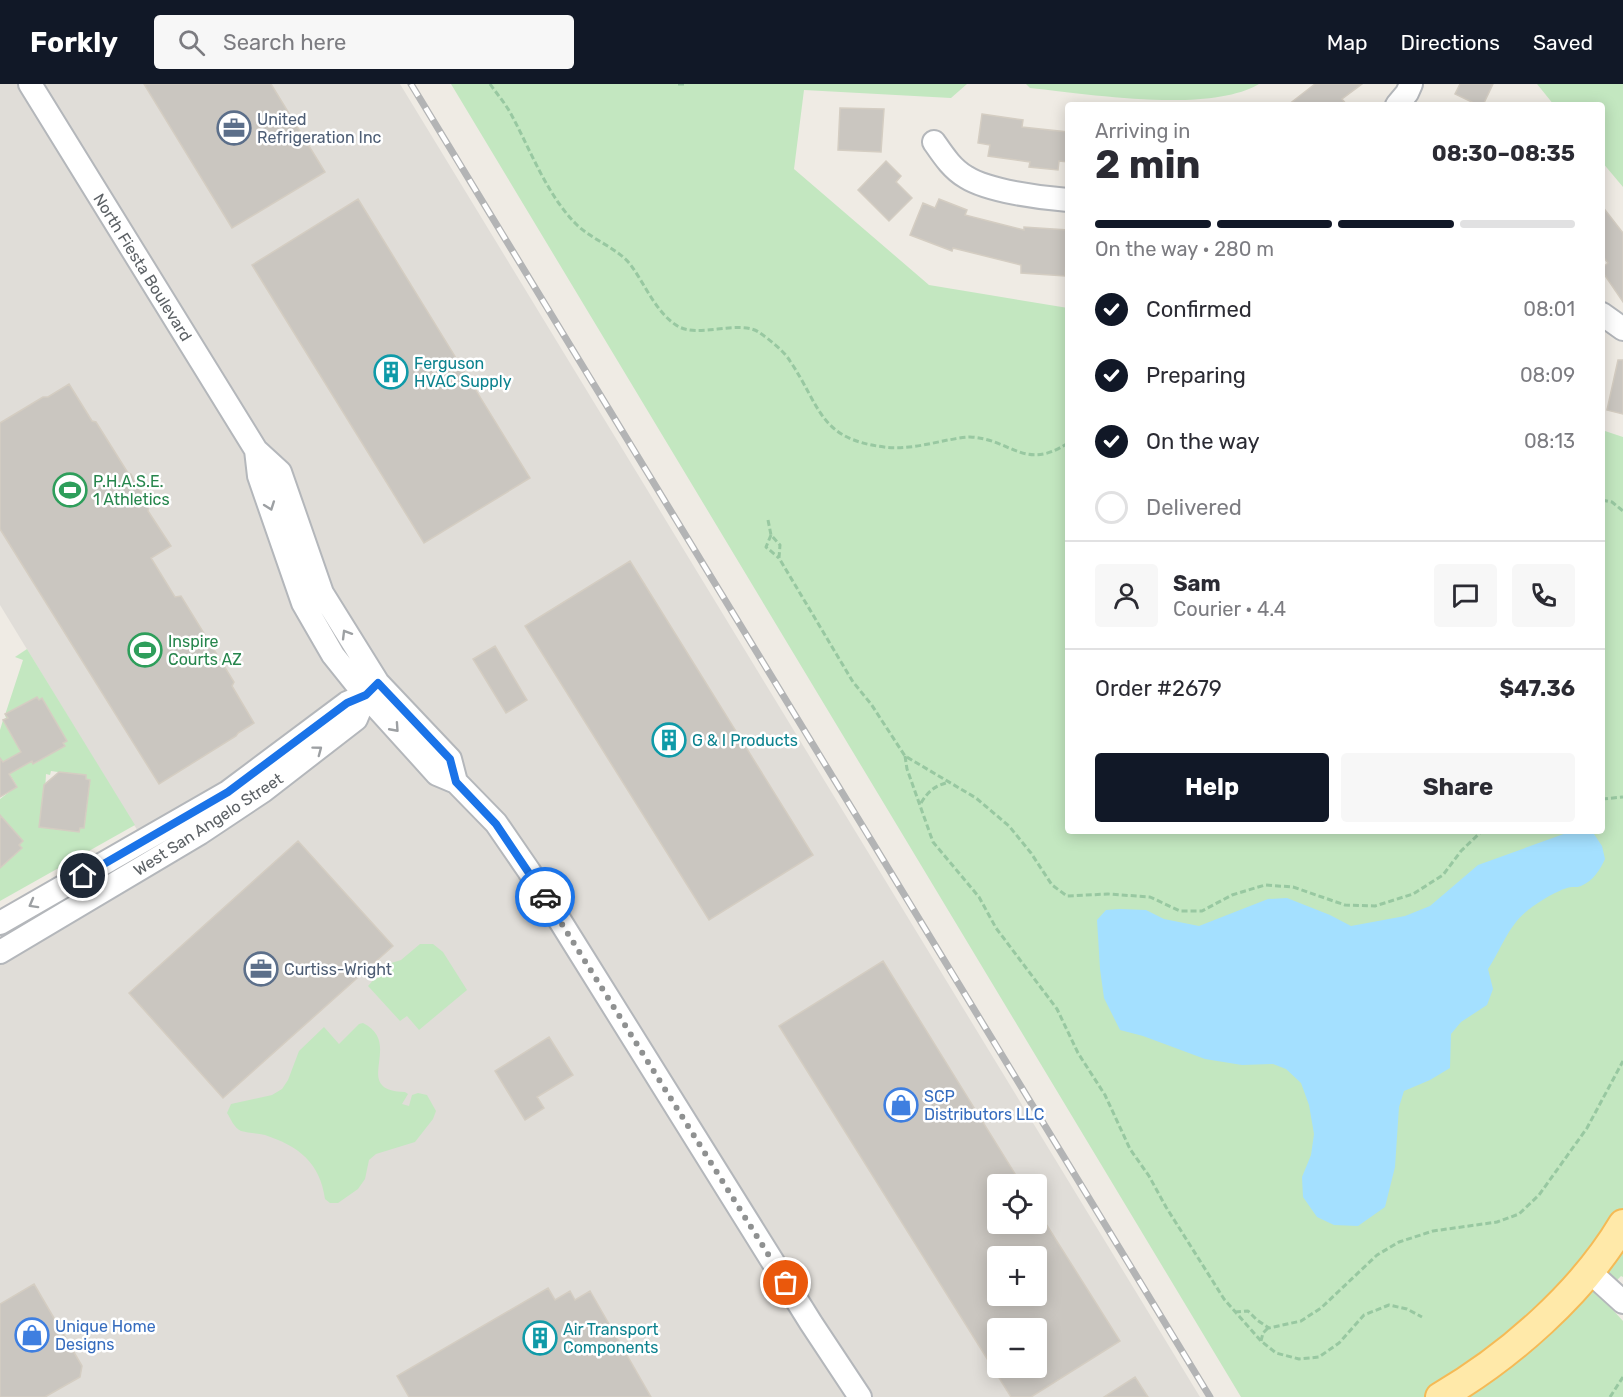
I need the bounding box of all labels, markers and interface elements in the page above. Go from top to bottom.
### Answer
search box [154,15,574,69]
text: Forkly [30,26,118,59]
icon: search [175,26,208,59]
text: Search here [223,29,346,56]
text: Map [1327,30,1368,55]
text: Directions [1401,30,1500,55]
text: Saved [1533,30,1593,55]
office icon: United Refrigeration Inc [216,110,252,146]
place label: United Refrigeration Inc [257,110,382,147]
text: Arriving in [1095,119,1190,143]
text: 08:30–08:35 [1432,140,1575,167]
text: 2 min [1095,142,1201,188]
street label: North Fiesta Boulevard [89,190,196,345]
text: On the way · 280 m [1095,237,1274,261]
icon: check [1095,293,1128,326]
text: Confirmed [1146,296,1252,323]
text: 08:01 [1523,297,1575,321]
building icon: Ferguson HVAC Supply [373,354,409,390]
place label: Ferguson HVAC Supply [414,354,512,391]
icon: check [1095,359,1128,392]
text: Preparing [1146,362,1246,389]
text: 08:09 [1520,363,1575,387]
icon: check [1095,425,1128,458]
text: On the way [1146,428,1260,455]
text: 08:13 [1524,429,1575,453]
sports icon: P.H.A.S.E. 1 Athletics [52,472,88,508]
place label: P.H.A.S.E. 1 Athletics [93,472,170,509]
text: Delivered [1146,494,1242,521]
one-way arrow [262,501,275,511]
button: person [1095,564,1158,627]
button: chat [1434,564,1497,627]
button: phone [1512,564,1575,627]
text: Sam [1173,570,1221,597]
text: Courier · 4.4 [1173,597,1286,621]
one-way arrow [342,630,354,640]
sports icon: Inspire Courts AZ [127,632,163,668]
place label: Inspire Courts AZ [168,632,242,669]
text: Order #2679 [1095,675,1222,702]
text: $47.36 [1499,675,1575,702]
one-way arrow [388,721,399,731]
building icon: G & I Products [651,722,687,758]
place label: G & I Products [692,731,798,750]
one-way arrow [312,746,323,757]
button: Help [1095,753,1329,822]
button: Share [1341,753,1575,822]
street label: West San Angelo Street [130,769,286,880]
pin [57,850,108,901]
icon: home [66,859,99,892]
courier [515,867,575,927]
icon: car [529,881,562,914]
one-way arrow [29,897,39,908]
office icon: Curtiss-Wright [243,951,279,987]
place label: Curtiss-Wright [284,960,392,979]
shop icon: SCP Distributors LLC [883,1087,919,1123]
place label: SCP Distributors LLC [924,1087,1045,1124]
map controls [987,1174,1047,1378]
button: locate [987,1174,1047,1234]
button: + [987,1246,1047,1306]
pin [760,1257,811,1308]
icon: bag [769,1266,802,1299]
shop icon: Unique Home Designs [14,1317,50,1353]
place label: Unique Home Designs [55,1317,156,1354]
button: − [987,1318,1047,1378]
building icon: Air Transport Components [522,1320,558,1356]
place label: Air Transport Components [563,1320,658,1357]

